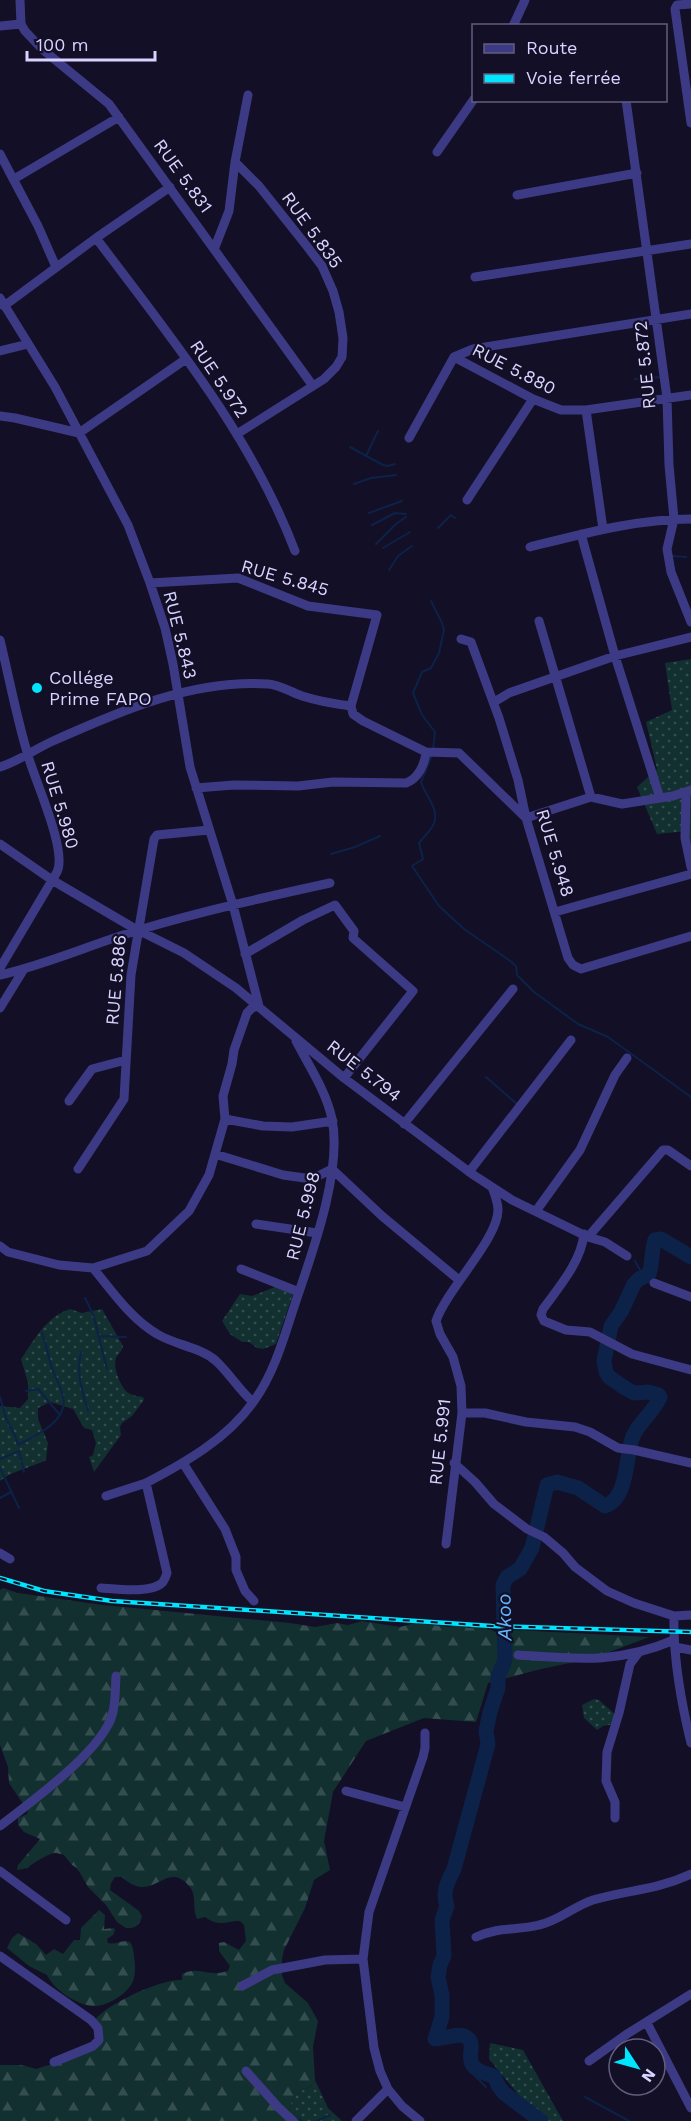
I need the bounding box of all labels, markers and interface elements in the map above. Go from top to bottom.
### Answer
scale bar [27,24,154,62]
legend [472,24,667,102]
text: 100 m [36,34,89,55]
text: Route [526,37,578,58]
text: Voie ferrée [526,67,621,88]
street label: RUE 5.831 [150,135,217,217]
street label: RUE 5.835 [278,187,347,272]
street label: RUE 5.872 [629,320,660,410]
street label: RUE 5.972 [186,336,253,421]
street label: RUE 5.880 [469,339,560,399]
street label: RUE 5.845 [239,555,331,600]
street label: RUE 5.843 [159,589,202,681]
place label: Collége Prime FAPO [49,667,152,709]
marker: Collége Prime FAPO [30,681,44,695]
street label: RUE 5.980 [37,758,84,851]
street label: RUE 5.948 [532,806,579,899]
street label: RUE 5.886 [101,934,130,1026]
street label: RUE 5.794 [323,1035,406,1106]
street label: RUE 5.998 [281,1169,324,1263]
street label: RUE 5.991 [425,1398,454,1486]
water label: Akoo [492,1593,516,1642]
north arrow [607,2037,667,2097]
text: N [638,2065,660,2086]

